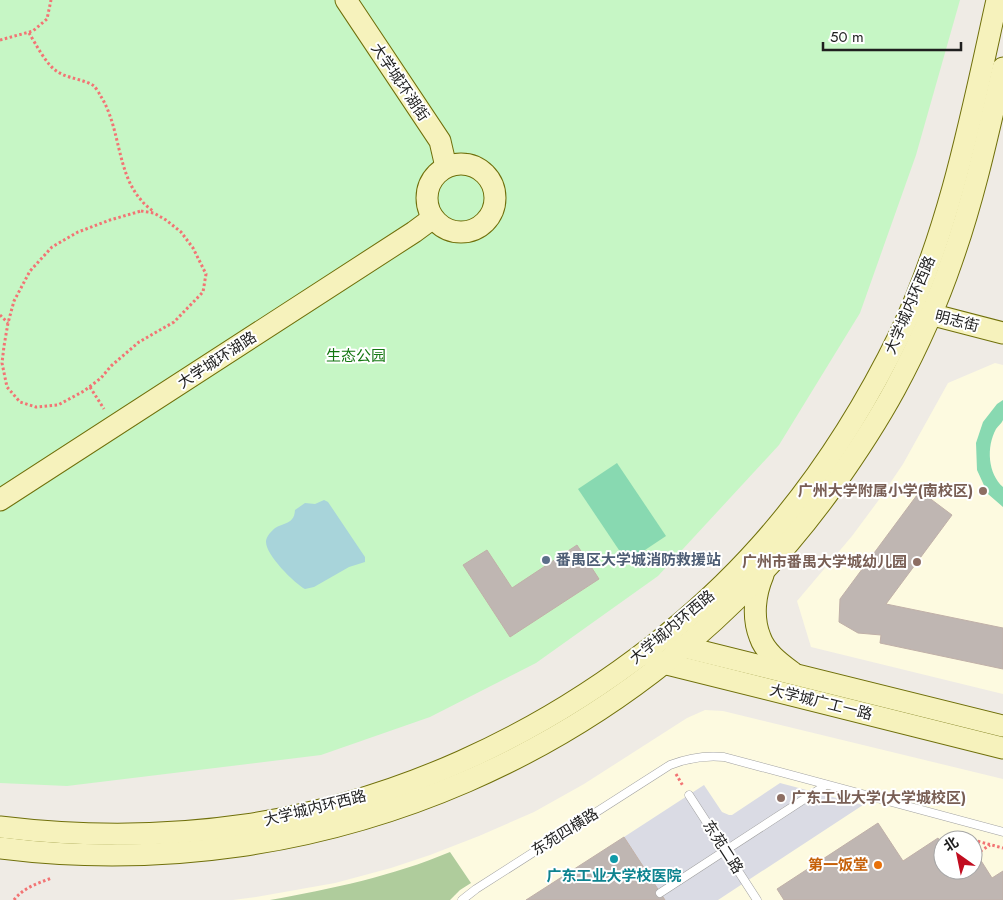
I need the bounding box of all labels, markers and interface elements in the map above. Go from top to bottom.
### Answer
scale bar [823,20,960,52]
text: 50 m [830,26,864,48]
street label: 大学城环湖街 [366,39,434,125]
street label: 大学城内环西路 [879,252,941,358]
street label: 明志街 [932,305,982,337]
street label: 大学城环湖路 [173,326,261,394]
park label: 生态公园 [326,345,386,367]
place label: 广州大学附属小学(南校区) [798,480,973,502]
marker: 广州大学附属小学(南校区) [977,485,989,497]
place label: 番禺区大学城消防救援站 [556,549,721,571]
place label: 广州市番禺大学城幼儿园 [742,551,907,573]
marker: 番禺区大学城消防救援站 [540,554,552,566]
marker: 广州市番禺大学城幼儿园 [911,556,923,568]
street label: 大学城内环西路 [625,585,719,669]
street label: 大学城广工一路 [767,679,875,725]
street label: 大学城内环西路 [261,785,369,831]
place label: 广东工业大学(大学城校区) [791,787,966,809]
marker: 广东工业大学(大学城校区) [775,792,787,804]
street label: 东苑四横路 [527,803,603,861]
street label: 东苑二路 [697,816,749,878]
north arrow [933,830,983,880]
text: 北 [940,832,962,856]
marker: 广东工业大学校医院 [608,853,620,865]
place label: 第一饭堂 [808,854,868,876]
marker: 第一饭堂 [872,859,884,871]
place label: 广东工业大学校医院 [546,865,682,887]

